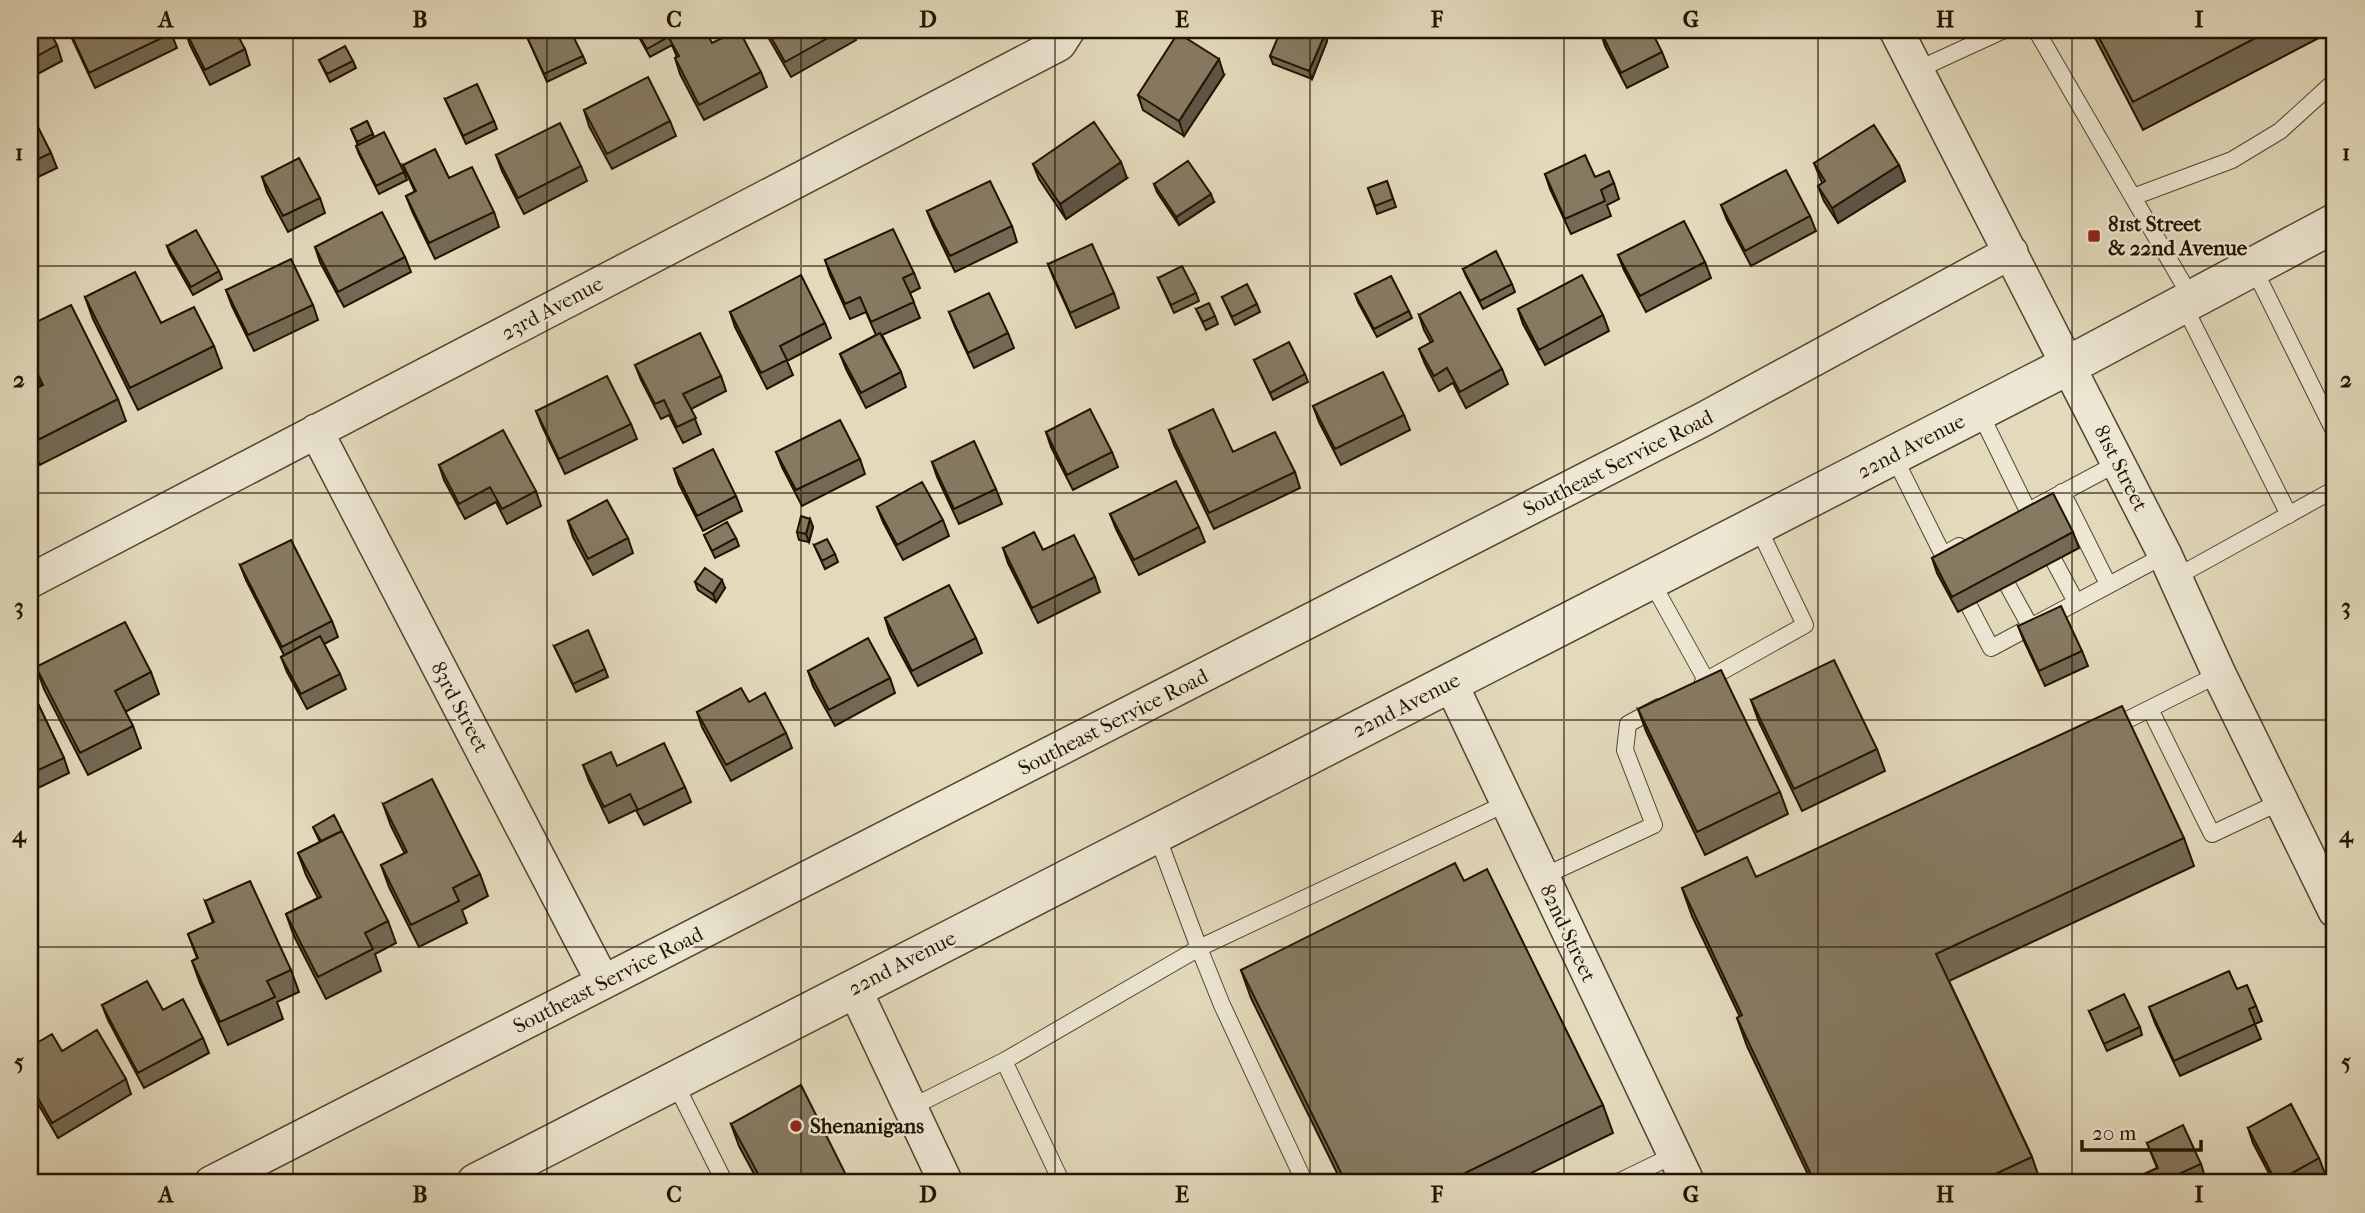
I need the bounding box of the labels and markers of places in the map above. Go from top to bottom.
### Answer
place label: 81st Street & 22nd Avenue [2108,212,2248,260]
marker: 81st Street & 22nd Avenue [2086,228,2102,244]
place label: Shenanigans [810,1114,924,1138]
marker: Shenanigans [788,1118,804,1134]

